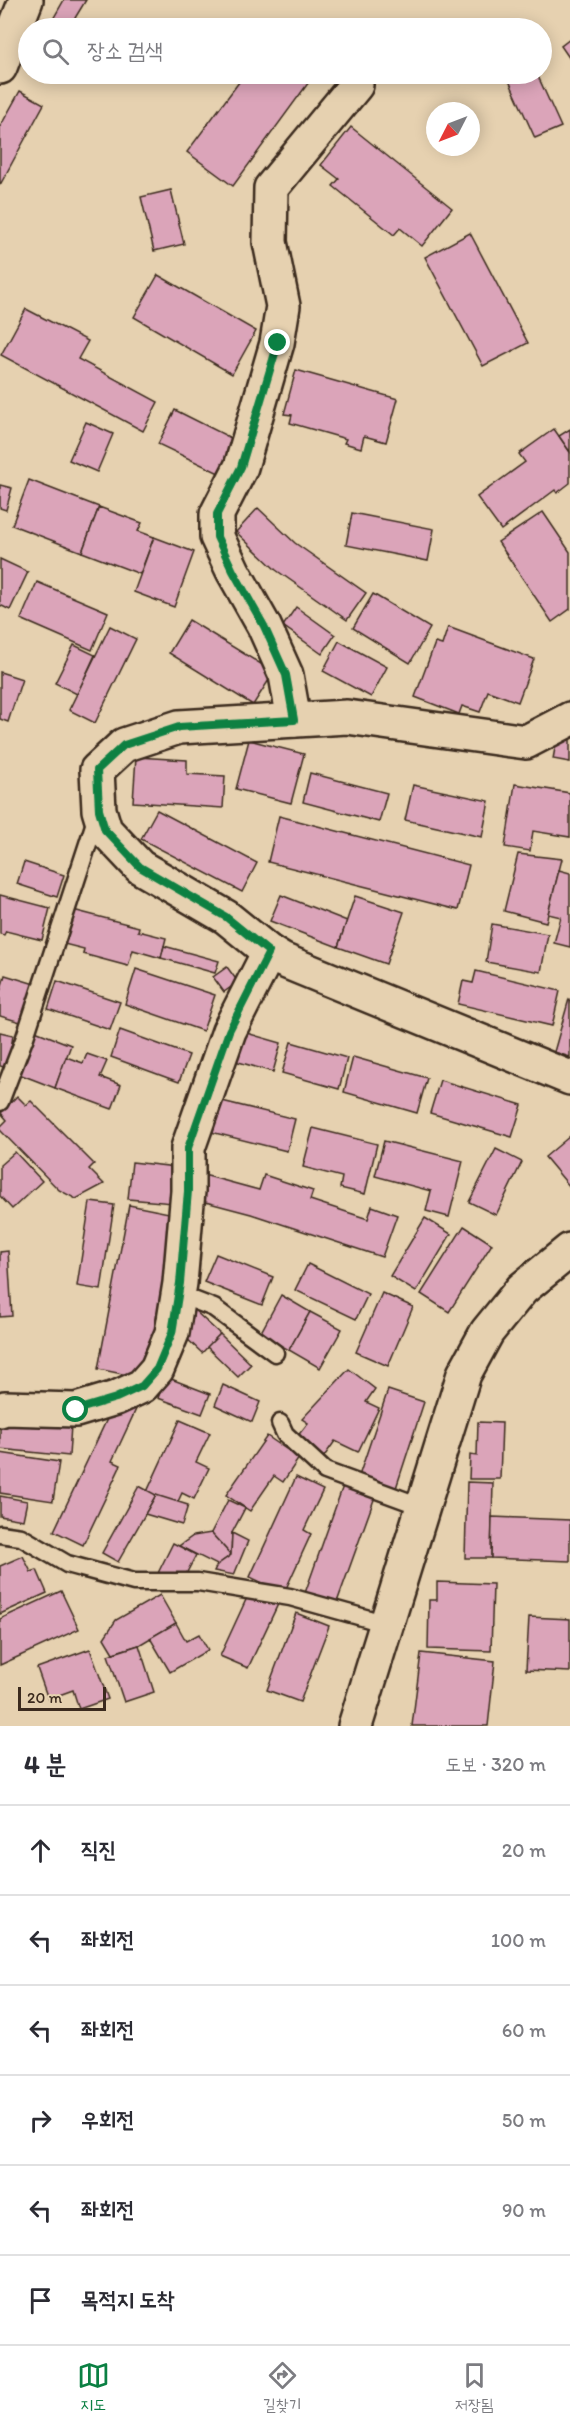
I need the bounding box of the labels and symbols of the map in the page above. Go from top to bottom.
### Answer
north arrow [426,102,480,156]
route end [264,329,290,355]
route start [62,1396,88,1422]
scale bar [18,1684,106,1712]

